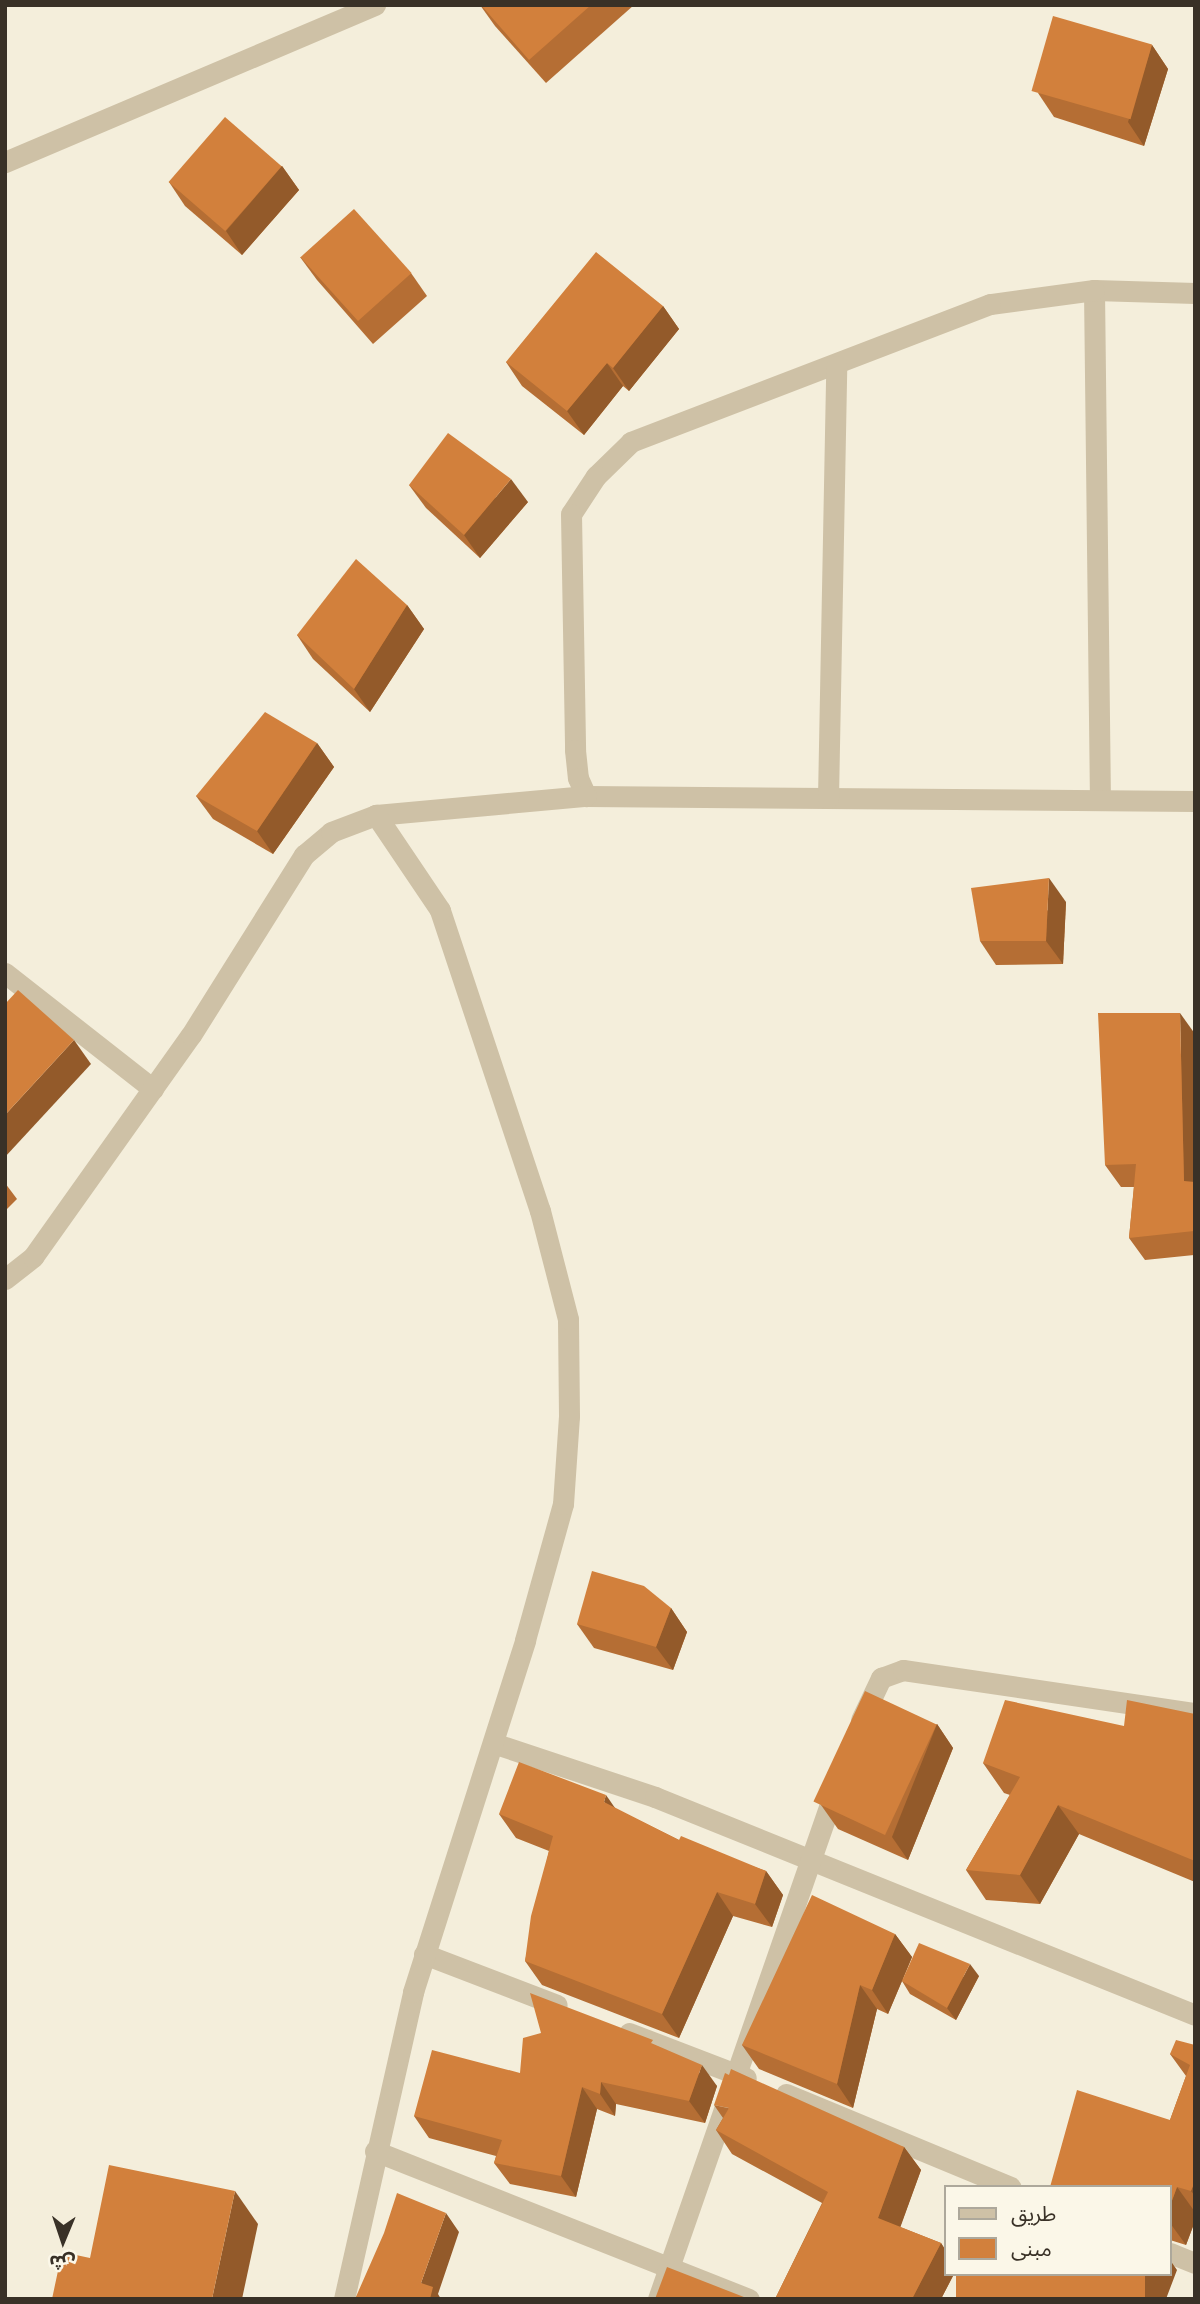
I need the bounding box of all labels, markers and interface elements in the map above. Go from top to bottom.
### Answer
legend [944,2185,1172,2276]
text: طريق [1011,2202,1056,2227]
north arrow [28,2206,98,2276]
text: مبنى [1011,2237,1052,2262]
text: ش [49,2251,76,2273]

